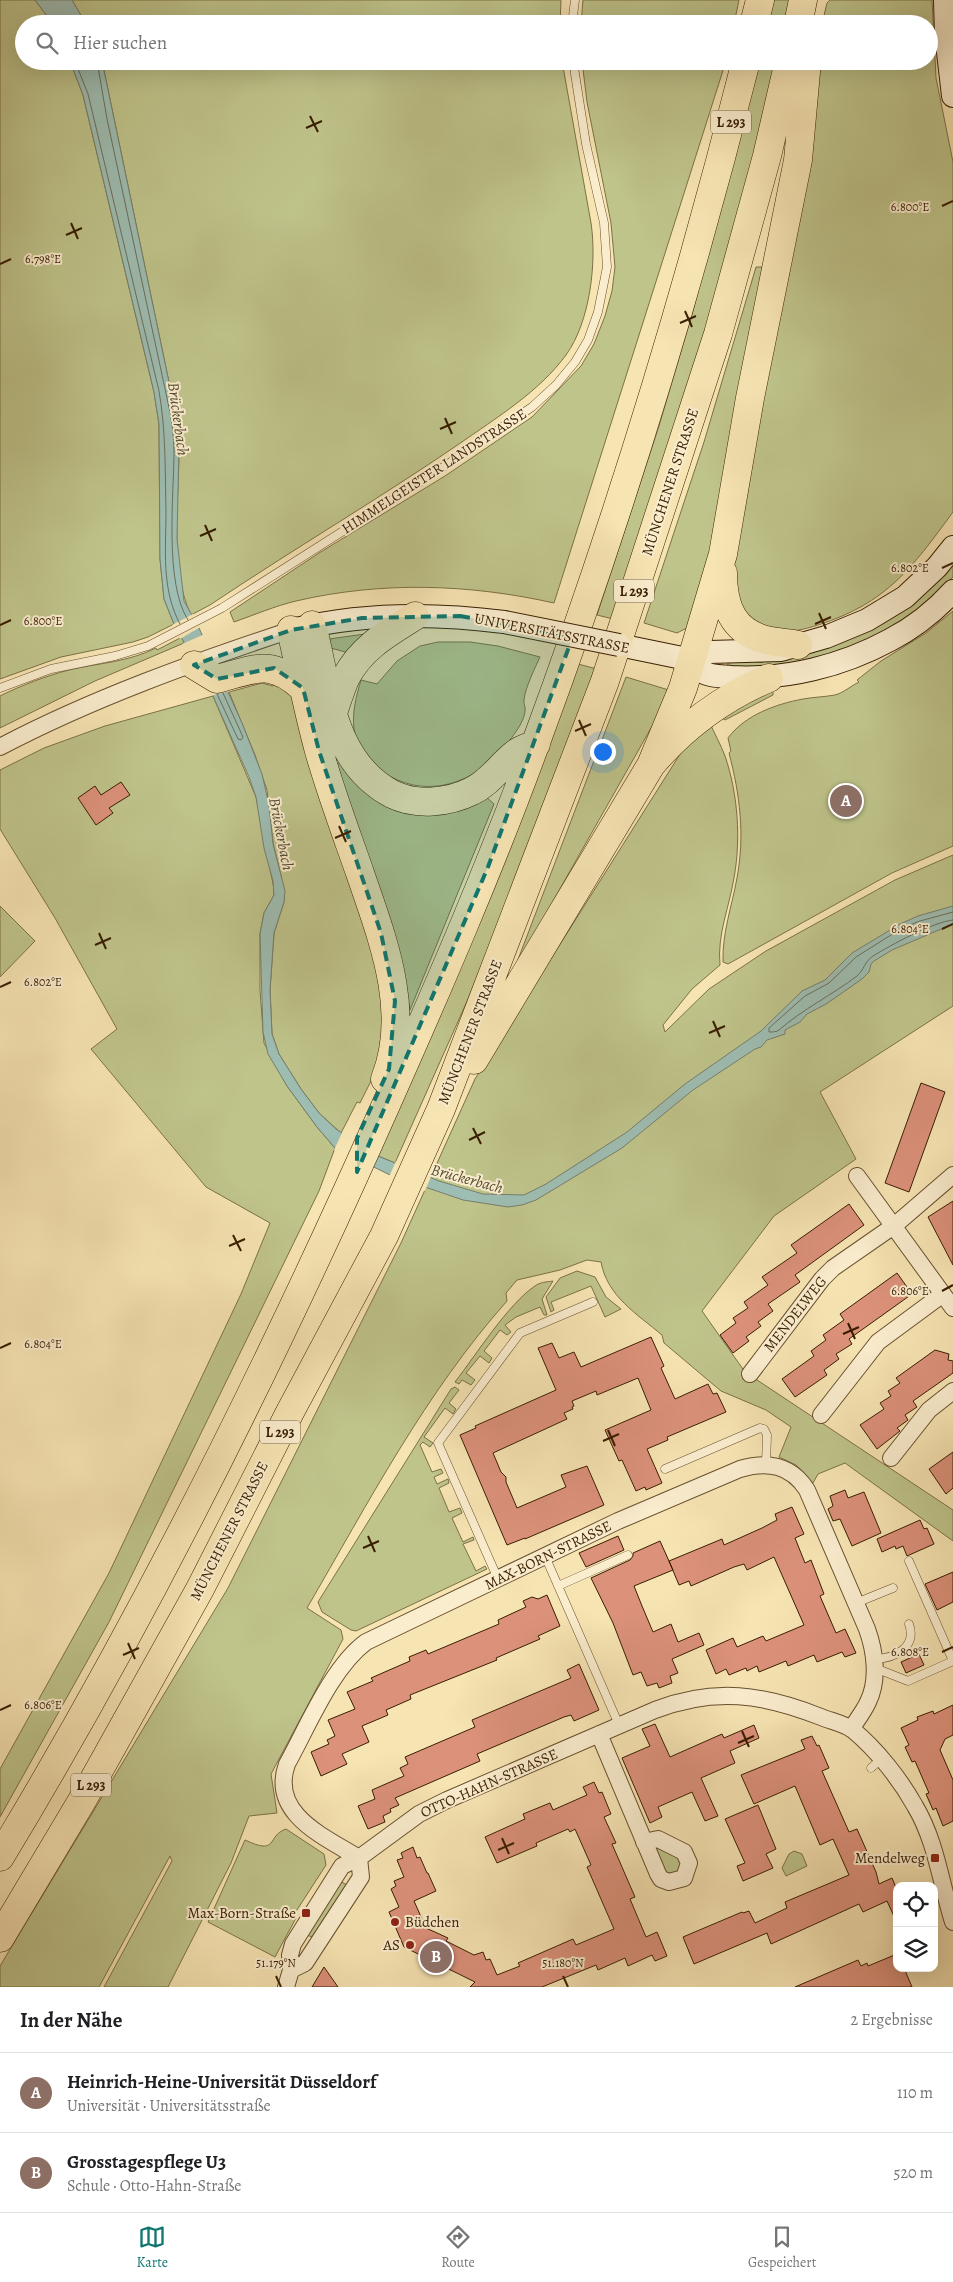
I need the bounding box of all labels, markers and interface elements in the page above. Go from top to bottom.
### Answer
search box [15,15,938,70]
icon: search [33,29,61,57]
text: Hier suchen [73,30,167,56]
road number: L 293 [711,110,751,134]
text: 6.800°E [891,199,929,215]
text: 6.798°E [25,251,61,267]
water label: Brückerbach [162,381,194,457]
street label: HIMMELGEISTER LANDSTRASSE [338,404,530,538]
street label: MÜNCHENER STRASSE [637,406,703,558]
text: 6.802°E [891,560,929,576]
road number: L 293 [614,580,654,602]
street label: UNIVERSITÄTSSTRASSE [473,608,631,658]
text: 6.800°E [24,613,62,629]
your location [590,739,616,765]
pin: A [830,782,862,820]
water label: Brückerbach [263,796,299,873]
text: 6.804°E [891,921,929,937]
street label: MÜNCHENER STRASSE [433,957,507,1107]
text: 6.802°E [24,974,62,990]
water label: Brückerbach [428,1159,506,1199]
street label: MENDELWEG [759,1272,831,1356]
text: 6.806°E [891,1283,929,1299]
text: 6.804°E [24,1336,62,1352]
road number: L 293 [260,1420,300,1444]
street label: MÜNCHENER STRASSE [185,1458,273,1604]
street label: MAX-BORN-STRASSE [481,1516,615,1594]
text: 6.808°E [891,1644,929,1660]
text: 6.806°E [24,1697,62,1713]
street label: OTTO-HAHN-STRASSE [417,1744,561,1822]
road number: L 293 [71,1774,111,1796]
place label: Mendelweg [855,1848,925,1868]
marker: Mendelweg [929,1852,941,1864]
map controls [893,1882,938,1972]
button: locate [893,1882,938,1927]
place label: Max-Born-Straße [188,1903,296,1923]
marker: Max-Born-Straße [300,1907,312,1919]
place label: Büdchen [405,1912,459,1932]
marker: Büdchen [389,1916,401,1928]
button: layers [893,1927,938,1972]
place label: AS [382,1935,400,1955]
pin: B [420,1938,452,1976]
marker: AS [404,1939,416,1951]
text: 51.179°N [256,1955,296,1971]
text: 51.180°N [542,1955,584,1971]
text: In der Nähe [20,2006,122,2034]
text: 2 Ergebnisse [851,2009,933,2031]
text: Heinrich-Heine-Universität Düsseldorf [67,2069,377,2095]
text: A [31,2082,41,2104]
text: 110 m [897,2082,933,2104]
text: Universität · Universitätsstraße [67,2095,271,2117]
text: Grosstagespflege U3 [67,2149,226,2175]
text: B [31,2162,41,2184]
text: 520 m [894,2162,933,2184]
text: Schule · Otto-Hahn-Straße [67,2175,241,2197]
tab: Karte [137,2223,168,2272]
tab: Route [441,2223,475,2272]
tab: Gespeichert [748,2223,816,2272]

